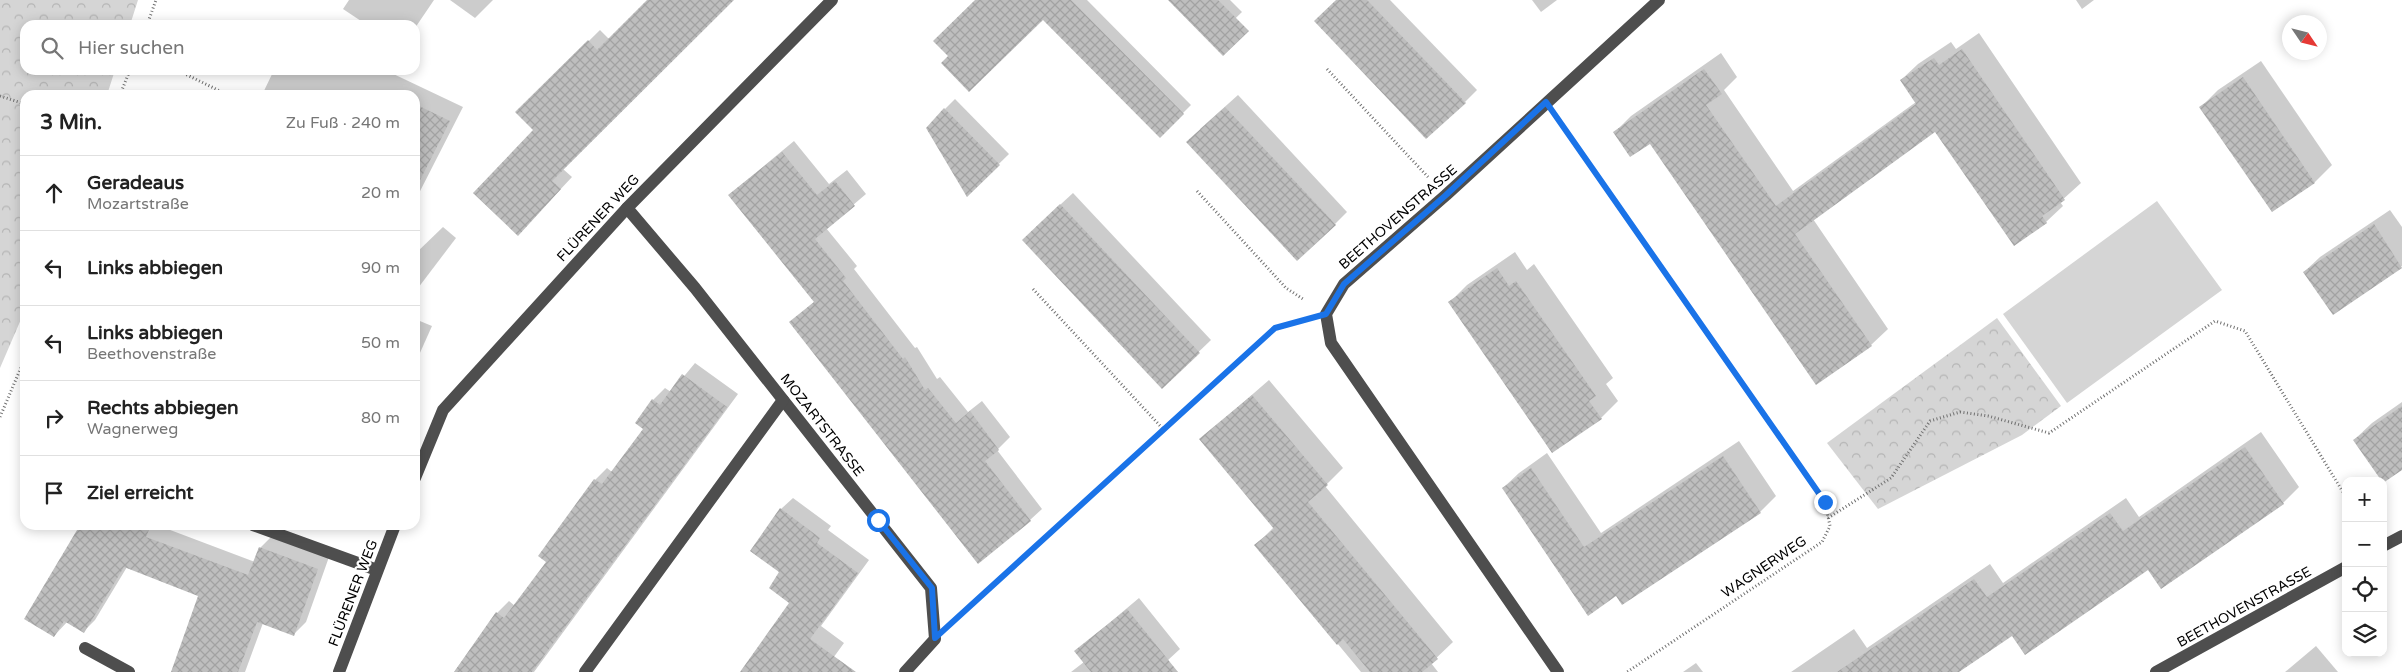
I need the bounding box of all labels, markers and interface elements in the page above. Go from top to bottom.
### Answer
north arrow [2282,15,2327,60]
search box [20,20,420,75]
icon: search [38,34,66,62]
text: Hier suchen [78,37,185,59]
text: 3 Min. [40,110,102,135]
text: Zu Fuß · 240 m [286,113,400,133]
street label: BEETHOVENSTRASSE [1335,161,1461,273]
street label: FLÜRENER WEG [553,171,643,265]
text: Geradeaus [87,172,184,194]
icon: ahead [40,179,68,207]
text: 20 m [361,183,400,203]
text: Mozartstraße [87,194,189,214]
icon: left [40,254,68,282]
text: Links abbiegen [87,257,223,279]
text: 90 m [361,258,400,278]
text: Links abbiegen [87,322,223,344]
icon: left [40,329,68,357]
text: 50 m [361,333,400,353]
text: Beethovenstraße [87,344,216,364]
street label: MOZARTSTRASSE [777,370,868,480]
text: Rechts abbiegen [87,397,239,419]
icon: right [40,404,68,432]
text: 80 m [361,408,400,428]
text: Wagnerweg [87,419,178,439]
map controls [2342,477,2387,657]
button: + [2342,477,2387,522]
icon: arrive [40,479,68,507]
text: Ziel erreicht [87,482,194,504]
route end [1814,491,1837,514]
route start [867,509,890,532]
button: − [2342,522,2387,567]
street label: WAGNERWEG [1718,532,1810,602]
street label: FLÜRENER WEG [325,537,381,649]
street label: BEETHOVENSTRASSE [2174,563,2314,651]
button: locate [2342,567,2387,612]
button: layers [2342,612,2387,657]

